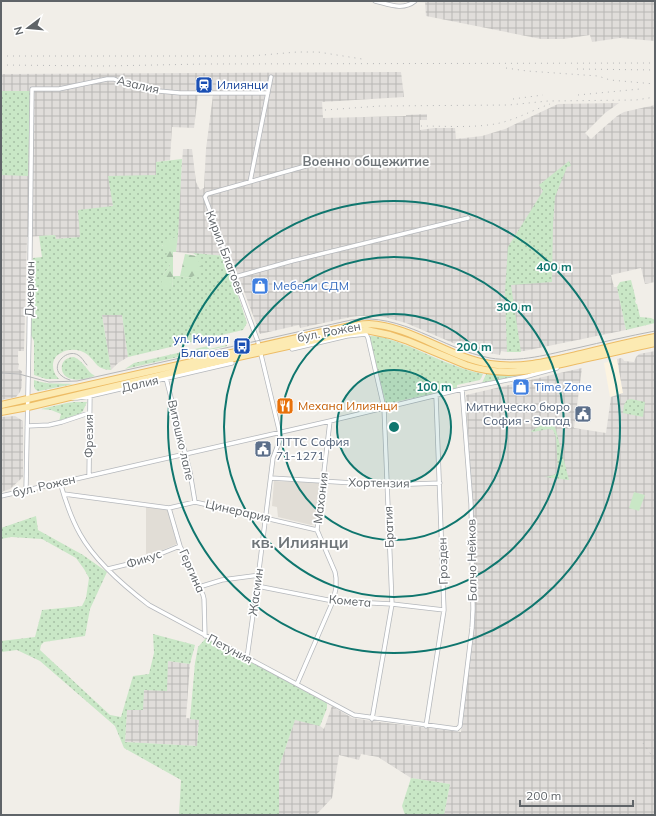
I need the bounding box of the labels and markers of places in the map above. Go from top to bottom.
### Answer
station icon: Илиянци [194,75,214,95]
place label: Илиянци [217,77,268,92]
shop icon: Мебели СДМ [250,276,270,296]
place label: Мебели СДМ [273,278,349,293]
place label: ул. Кирил Благоев [173,331,229,360]
bus stop icon: ул. Кирил Благоев [232,336,252,356]
shop icon: Time Zone [511,377,531,397]
place label: Time Zone [534,379,592,394]
restaurant icon: Механа Илиянци [275,396,295,416]
place label: Механа Илиянци [298,398,398,413]
place label: Митническо бюро София - Запад [466,399,570,428]
public building icon: Митническо бюро София - Запад [573,404,593,424]
centre of rings [387,420,401,434]
place label: ПТТС София 71-1271 [276,434,349,463]
public building icon: ПТТС София 71-1271 [253,439,273,459]

